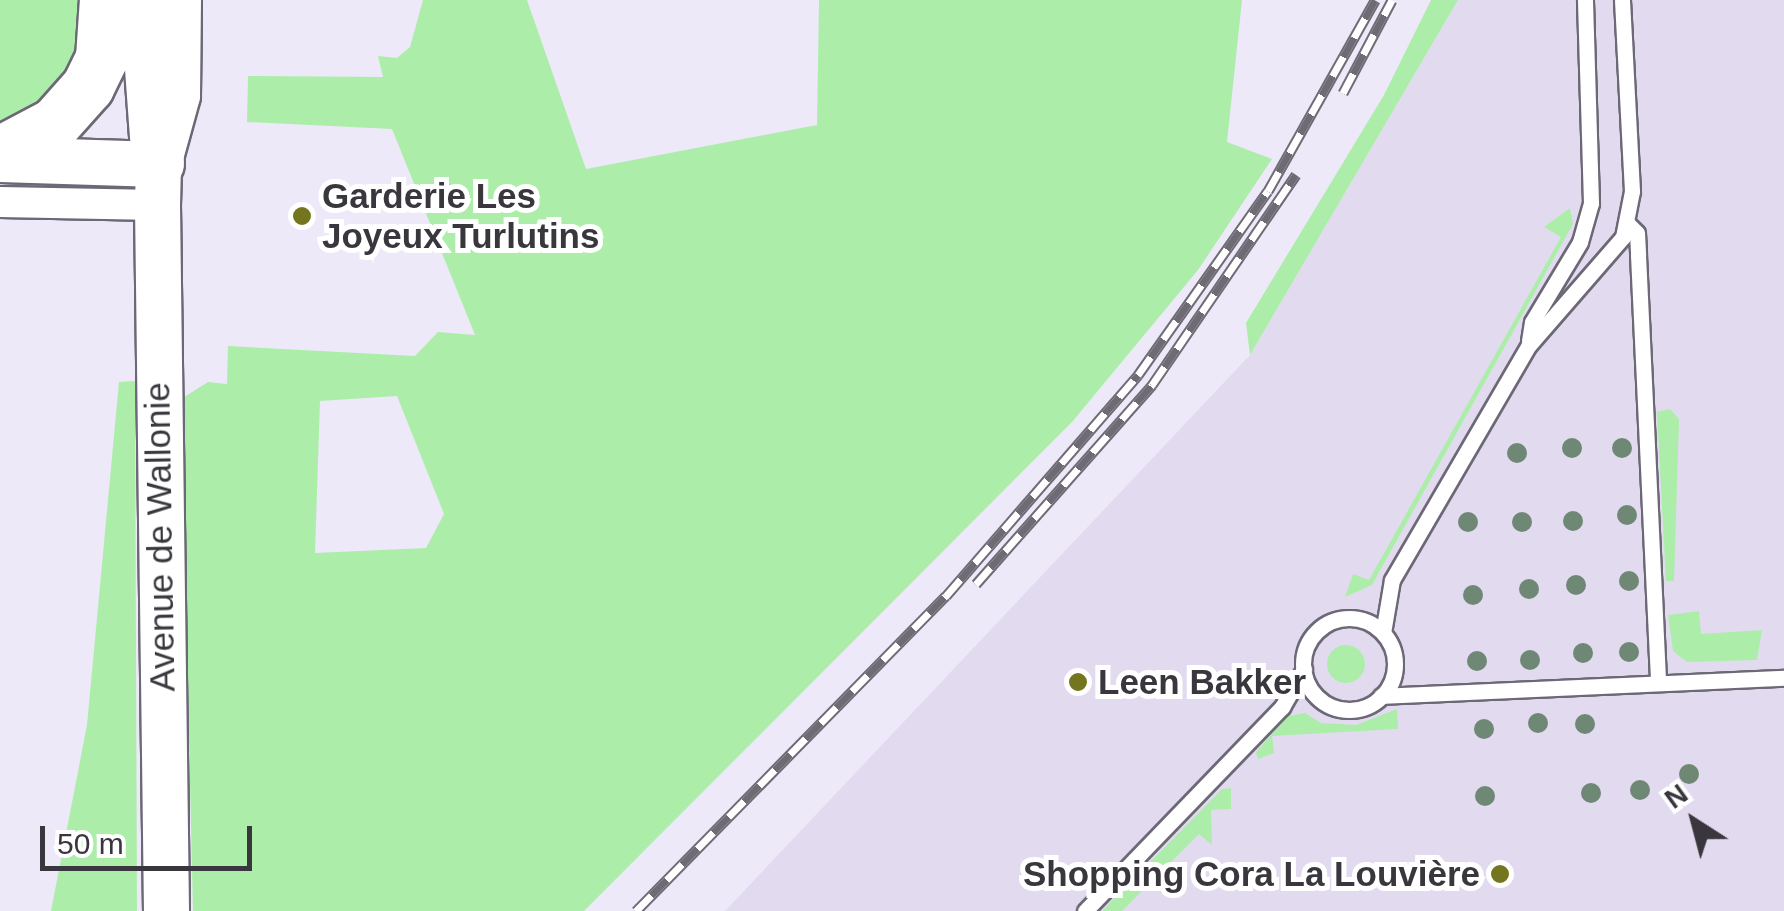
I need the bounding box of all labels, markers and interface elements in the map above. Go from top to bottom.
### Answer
place label: Garderie Les Joyeux Turlutins [322,175,599,257]
marker: Garderie Les Joyeux Turlutins [291,205,313,227]
street label: Avenue de Wallonie [136,382,184,692]
place label: Leen Bakker [1098,661,1306,703]
marker: Leen Bakker [1067,671,1089,693]
north arrow [1644,771,1744,871]
text: N [1659,778,1693,815]
scale bar [45,806,258,868]
text: 50 m [57,827,124,860]
place label: Shopping Cora La Louvière [1023,853,1480,895]
marker: Shopping Cora La Louvière [1489,863,1511,885]

